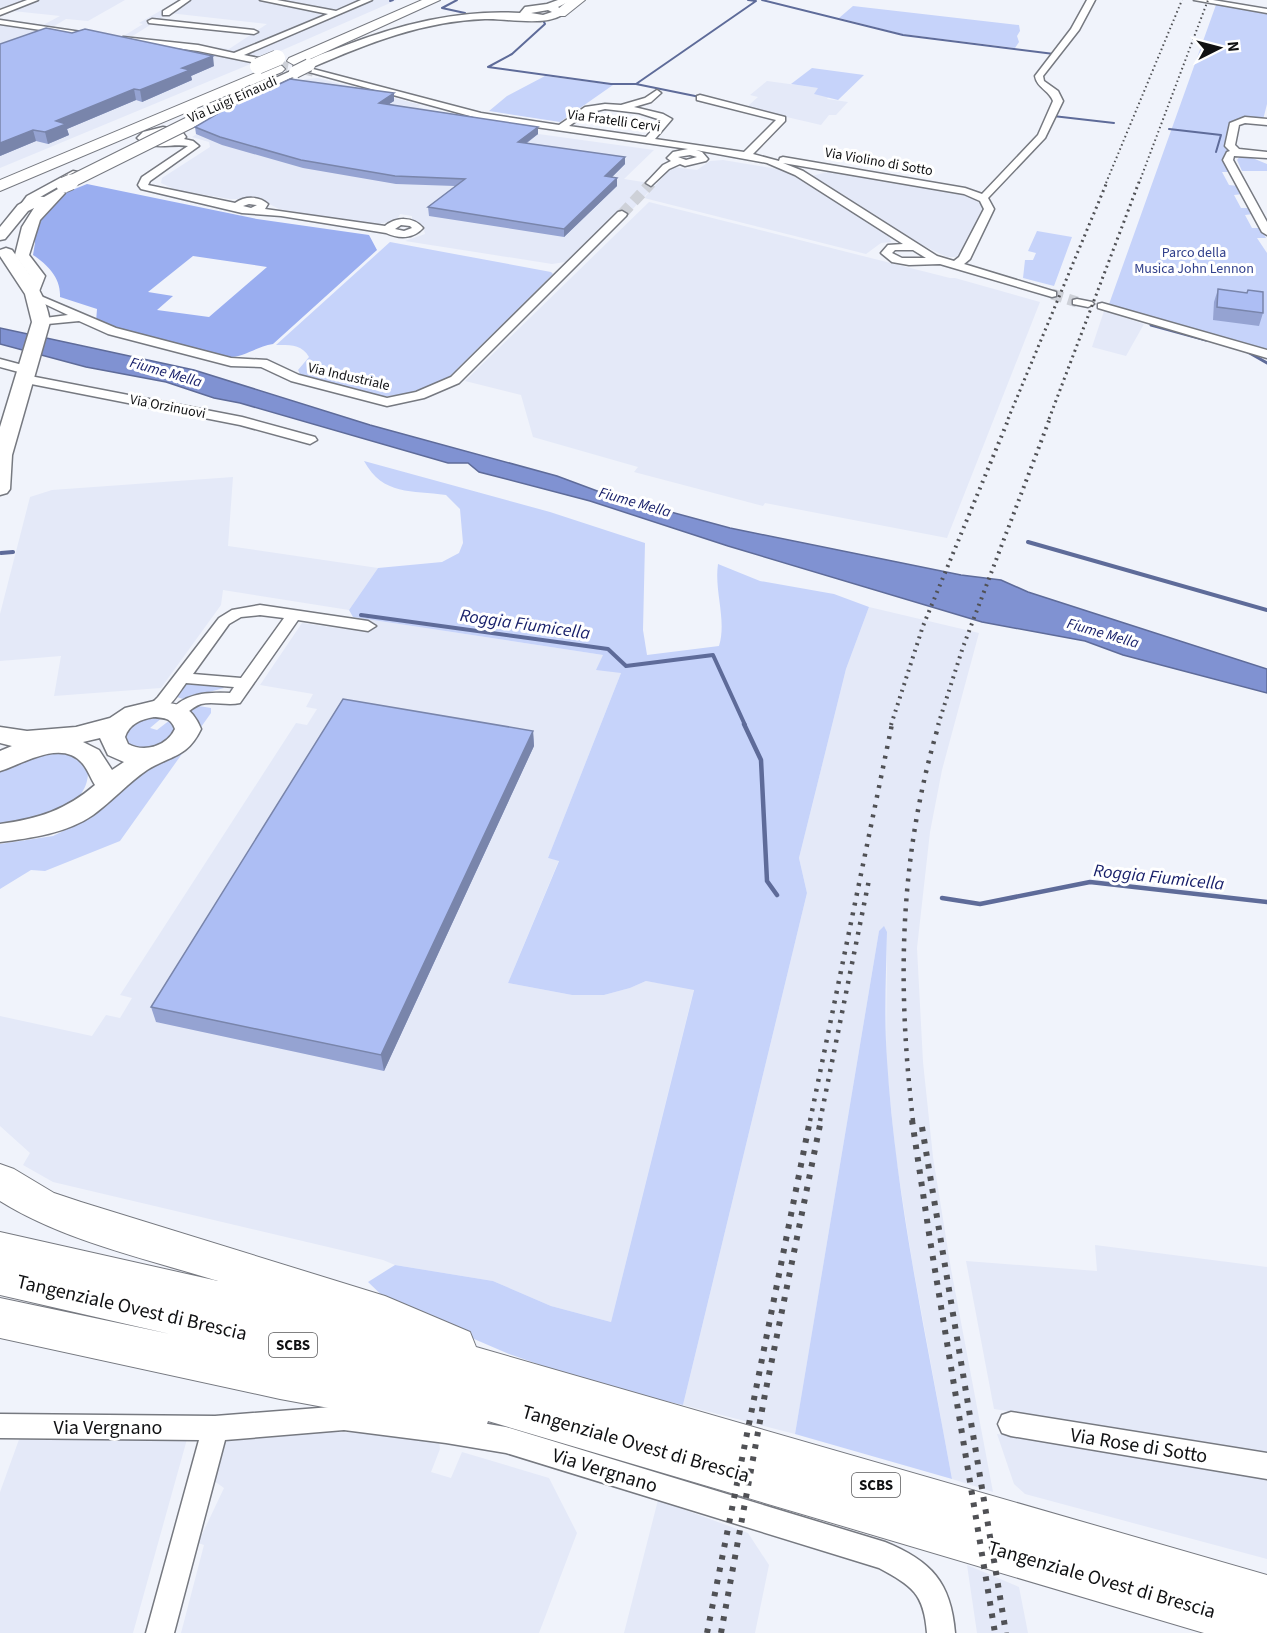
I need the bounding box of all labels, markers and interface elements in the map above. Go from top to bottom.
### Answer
north arrow [1189,18,1249,78]
text: N [1221,40,1244,53]
street label: Via Luigi Einaudi [185,71,280,129]
street label: Via Fratelli Cervi [566,105,662,137]
street label: Via Violino di Sotto [823,143,934,181]
park label: Parco della Musica John Lennon [1134,243,1254,279]
water label: Fiume Mella [127,352,204,393]
street label: Via Industriale [306,358,392,396]
street label: Via Orzinuovi [128,390,207,424]
water label: Fiume Mella [596,482,673,523]
water label: Roggia Fiumicella [458,603,592,646]
water label: Fiume Mella [1064,613,1141,654]
water label: Roggia Fiumicella [1092,858,1226,897]
street label: Tangenziale Ovest di Brescia [14,1268,250,1348]
road number: SCBS [269,1333,317,1357]
street label: Tangenziale Ovest di Brescia [519,1398,753,1490]
street label: Via Vergnano [54,1414,162,1442]
street label: Via Rose di Sotto [1068,1421,1209,1471]
street label: Via Vergnano [549,1442,661,1500]
road number: SCBS [852,1473,900,1497]
street label: Tangenziale Ovest di Brescia [985,1534,1219,1626]

